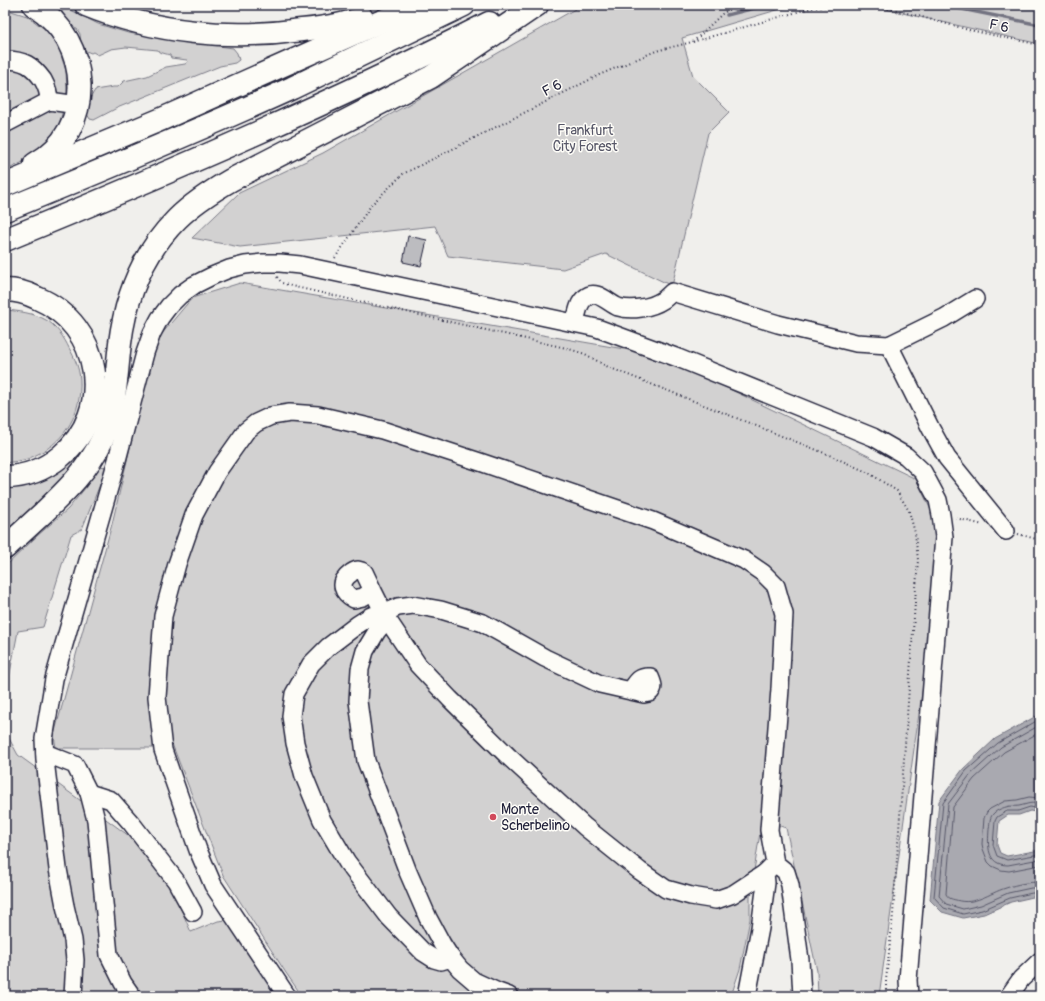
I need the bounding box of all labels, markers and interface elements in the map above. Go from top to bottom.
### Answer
street label: F 6 [988,16,1010,36]
street label: F 6 [539,76,565,100]
park label: Frankfurt City Forest [553,122,618,155]
place label: Monte Scherbelino [501,801,570,834]
marker: Monte Scherbelino [488,812,498,822]

